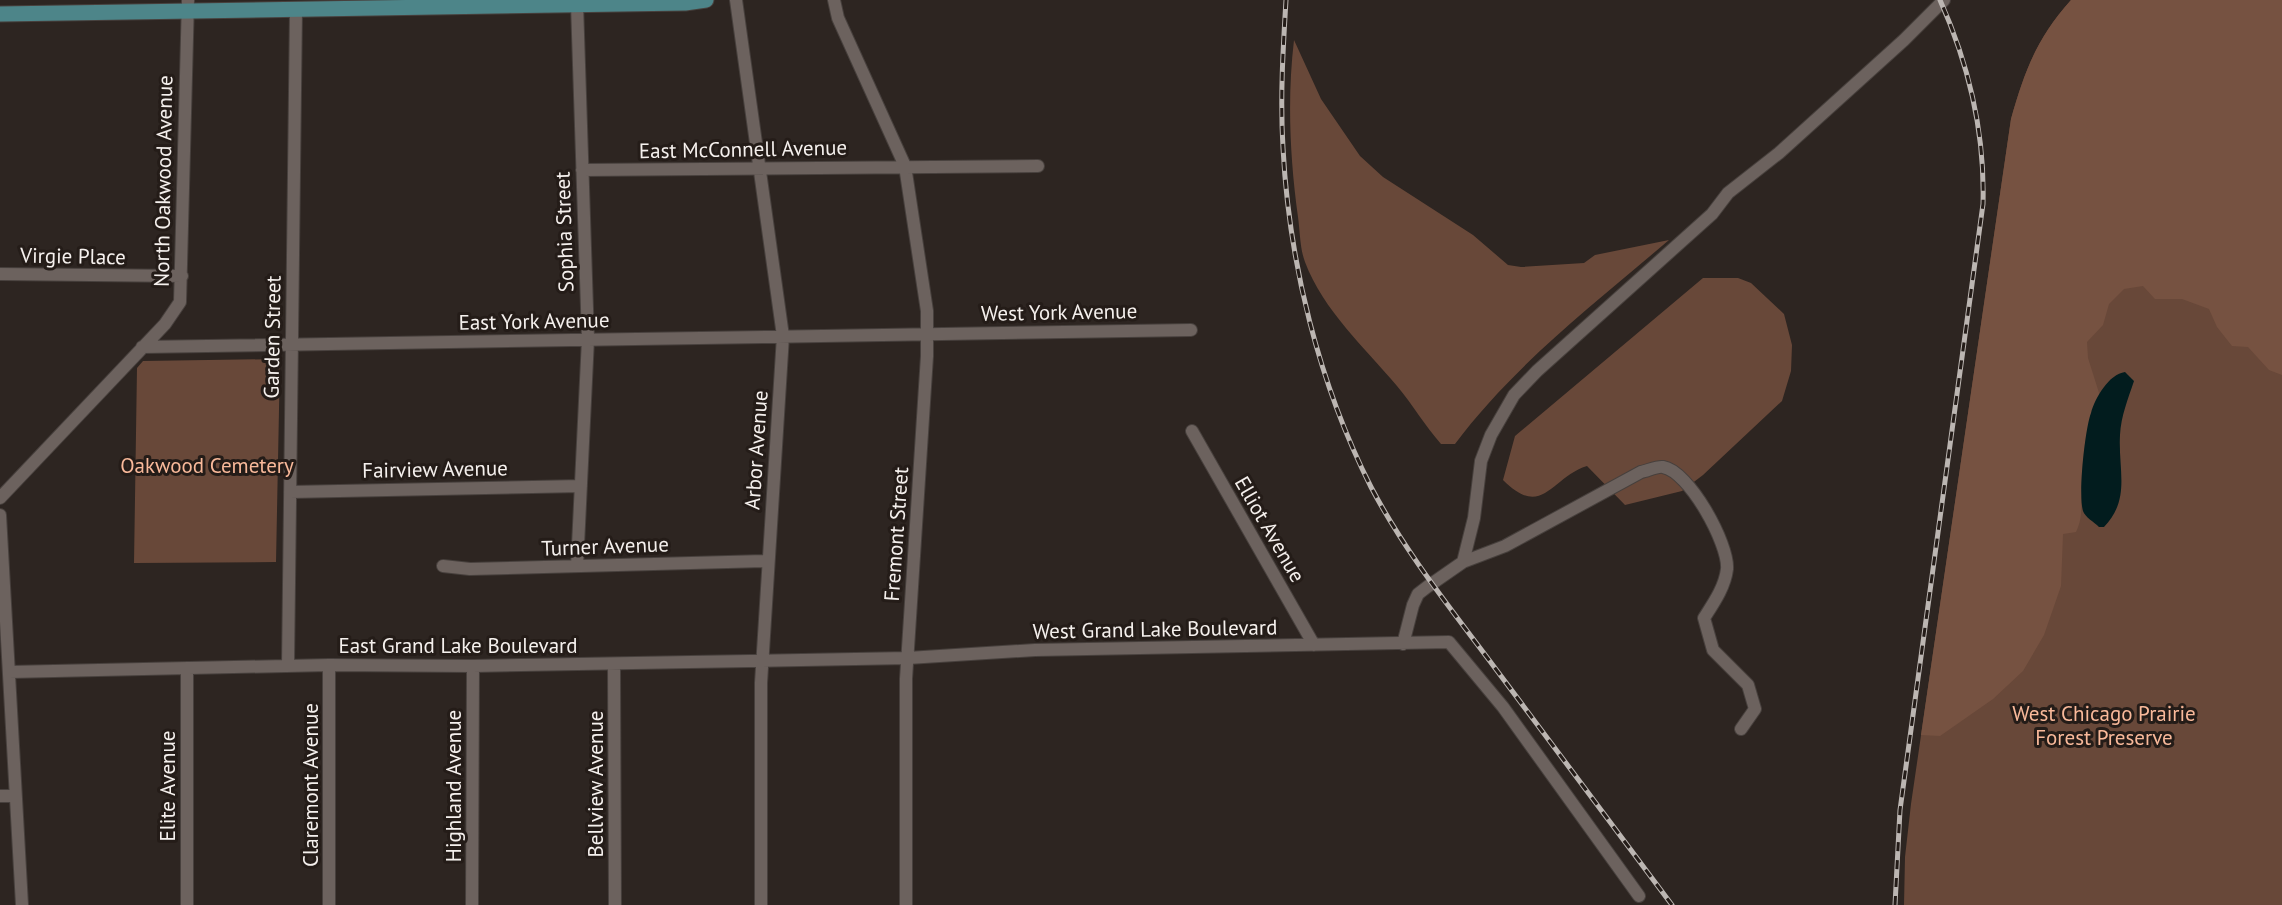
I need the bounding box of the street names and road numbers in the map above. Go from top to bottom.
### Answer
street label: North Oakwood Avenue [148,75,178,287]
street label: East McConnell Avenue [639,134,847,164]
street label: Sophia Street [548,171,580,293]
street label: Virgie Place [19,242,126,270]
street label: Garden Street [257,275,287,399]
street label: West York Avenue [981,297,1137,327]
street label: East York Avenue [458,306,610,336]
street label: Arbor Avenue [738,389,774,511]
street label: Fairview Avenue [362,454,508,484]
street label: Fremont Street [878,466,914,602]
street label: Elliot Avenue [1229,471,1311,587]
street label: Turner Avenue [541,530,669,562]
street label: West Grand Lake Boulevard [1032,613,1278,645]
street label: East Grand Lake Boulevard [338,632,578,659]
street label: Claremont Avenue [297,703,324,867]
street label: Highland Avenue [440,710,467,862]
street label: Bellview Avenue [582,711,609,857]
street label: Elite Avenue [154,730,181,842]

